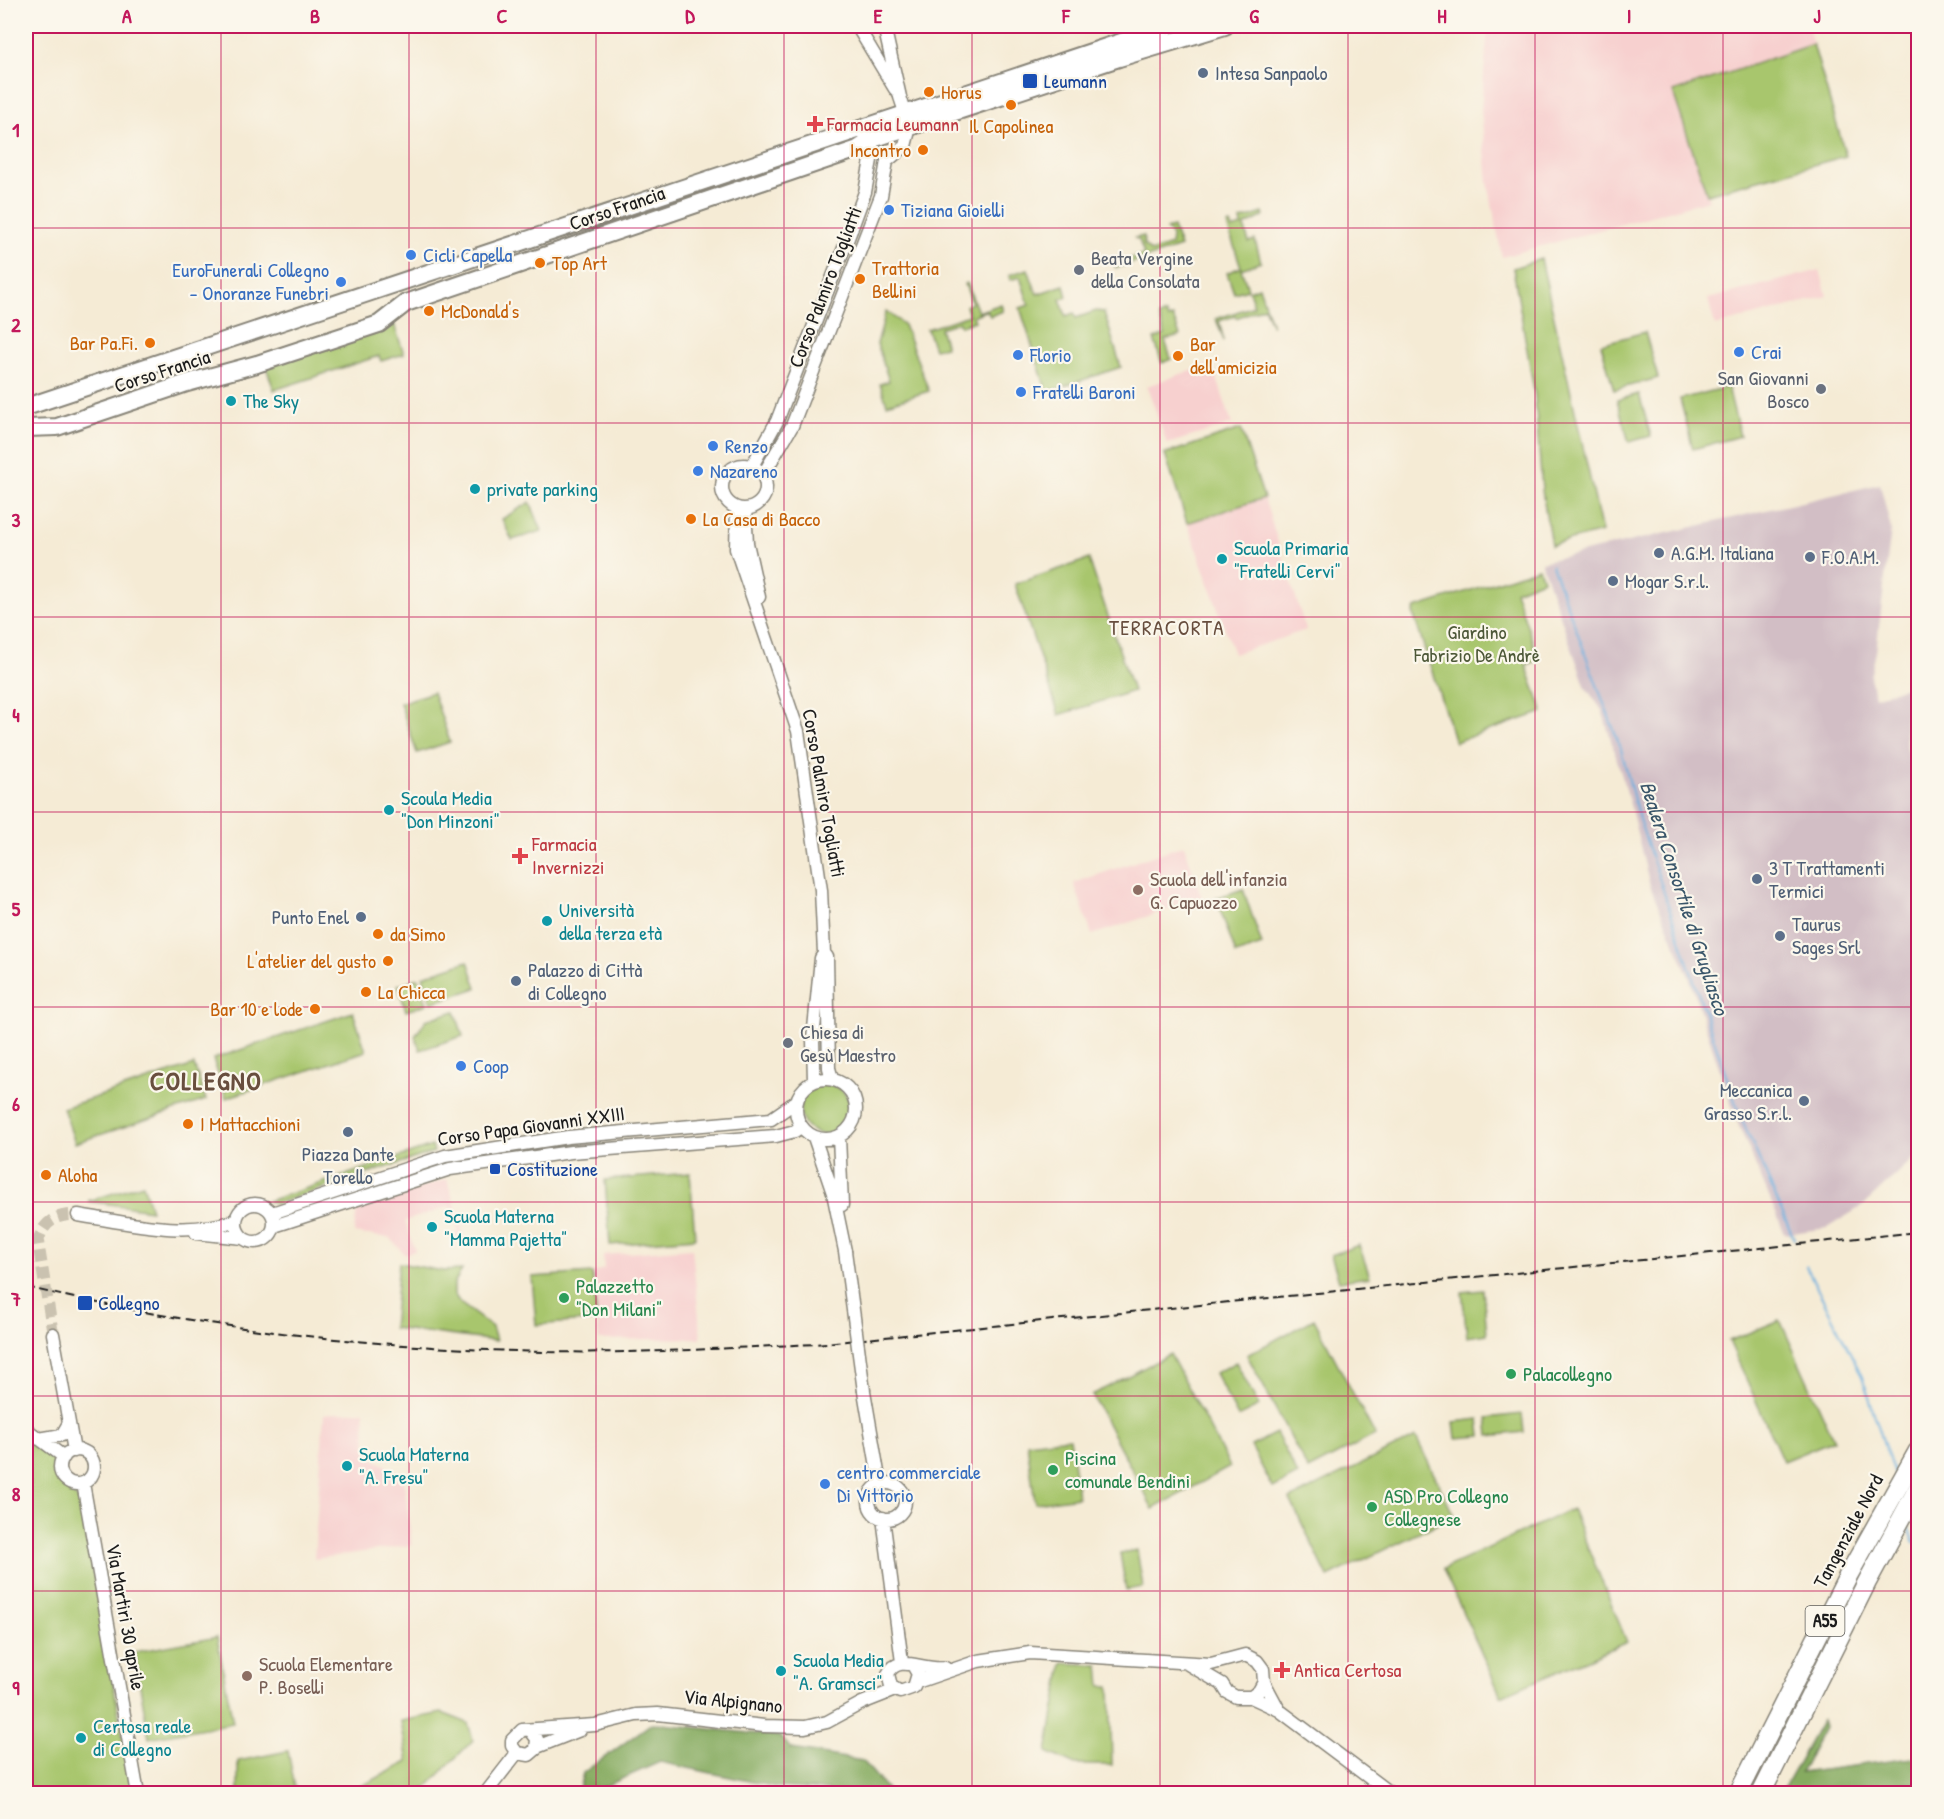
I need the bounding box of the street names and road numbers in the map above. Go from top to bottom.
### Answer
street label: Corso Francia [566,179,668,236]
street label: Corso Palmiro Togliatti [781,202,868,371]
street label: Corso Francia [110,342,213,399]
street label: Corso Palmiro Togliatti [796,707,853,879]
street label: Corso Papa Giovanni XXIII [436,1099,626,1152]
street label: Tangenziale Nord [1806,1469,1889,1592]
street label: Via Martiri 30 aprile [100,1542,153,1692]
road number: A55 [1806,1606,1844,1636]
street label: Via Alpignano [682,1682,784,1719]

